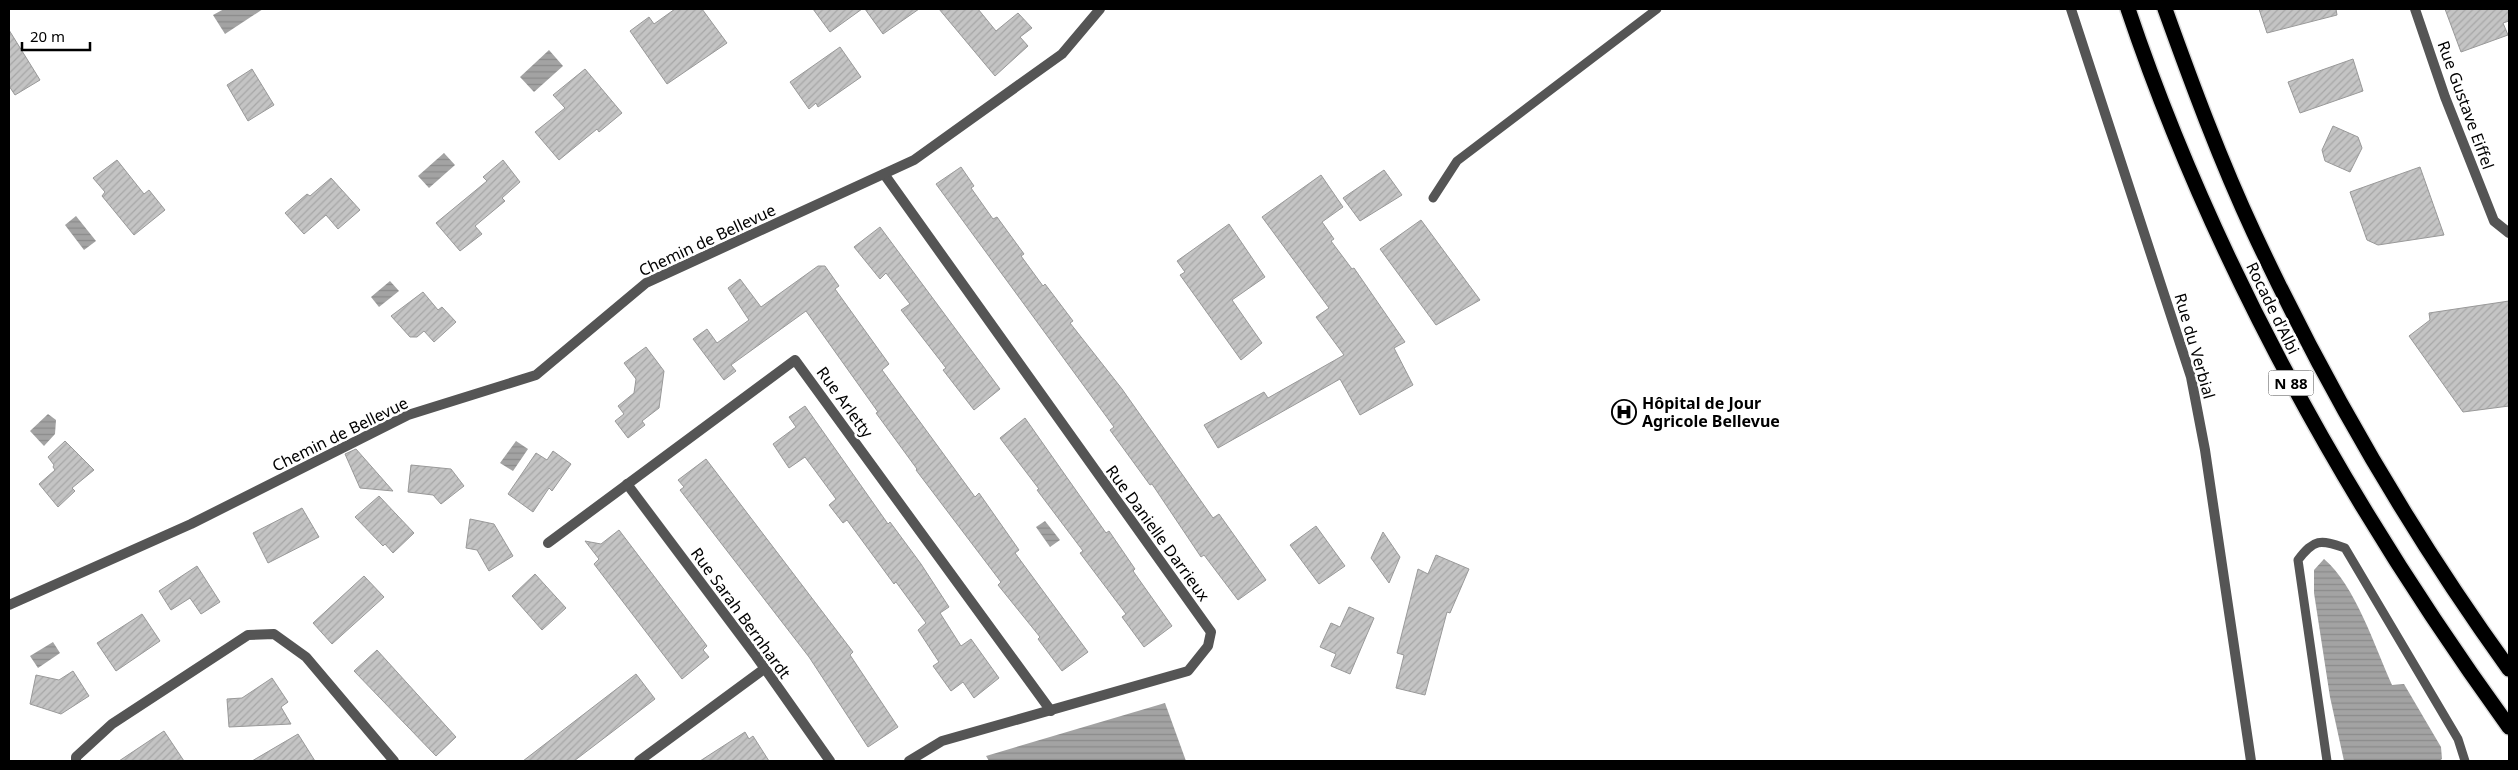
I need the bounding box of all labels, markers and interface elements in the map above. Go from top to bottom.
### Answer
scale bar [22,20,90,52]
text: 20 m [30,26,65,46]
street label: Rue Gustave Eiffel [2432,38,2500,172]
street label: Chemin de Bellevue [635,199,779,281]
street label: Rocade d'Albi [2241,258,2305,358]
street label: Rue du Verbial [2169,291,2221,401]
street label: Rue Arletty [812,362,879,443]
road number: N 88 [2268,370,2314,396]
street label: Chemin de Bellevue [268,392,412,476]
place label: Hôpital de Jour Agricole Bellevue [1642,392,1780,432]
hospital icon: Hôpital de Jour Agricole Bellevue [1611,399,1637,425]
street label: Rue Danielle Darrieux [1101,460,1215,606]
street label: Rue Sarah Bernhardt [686,543,796,683]

